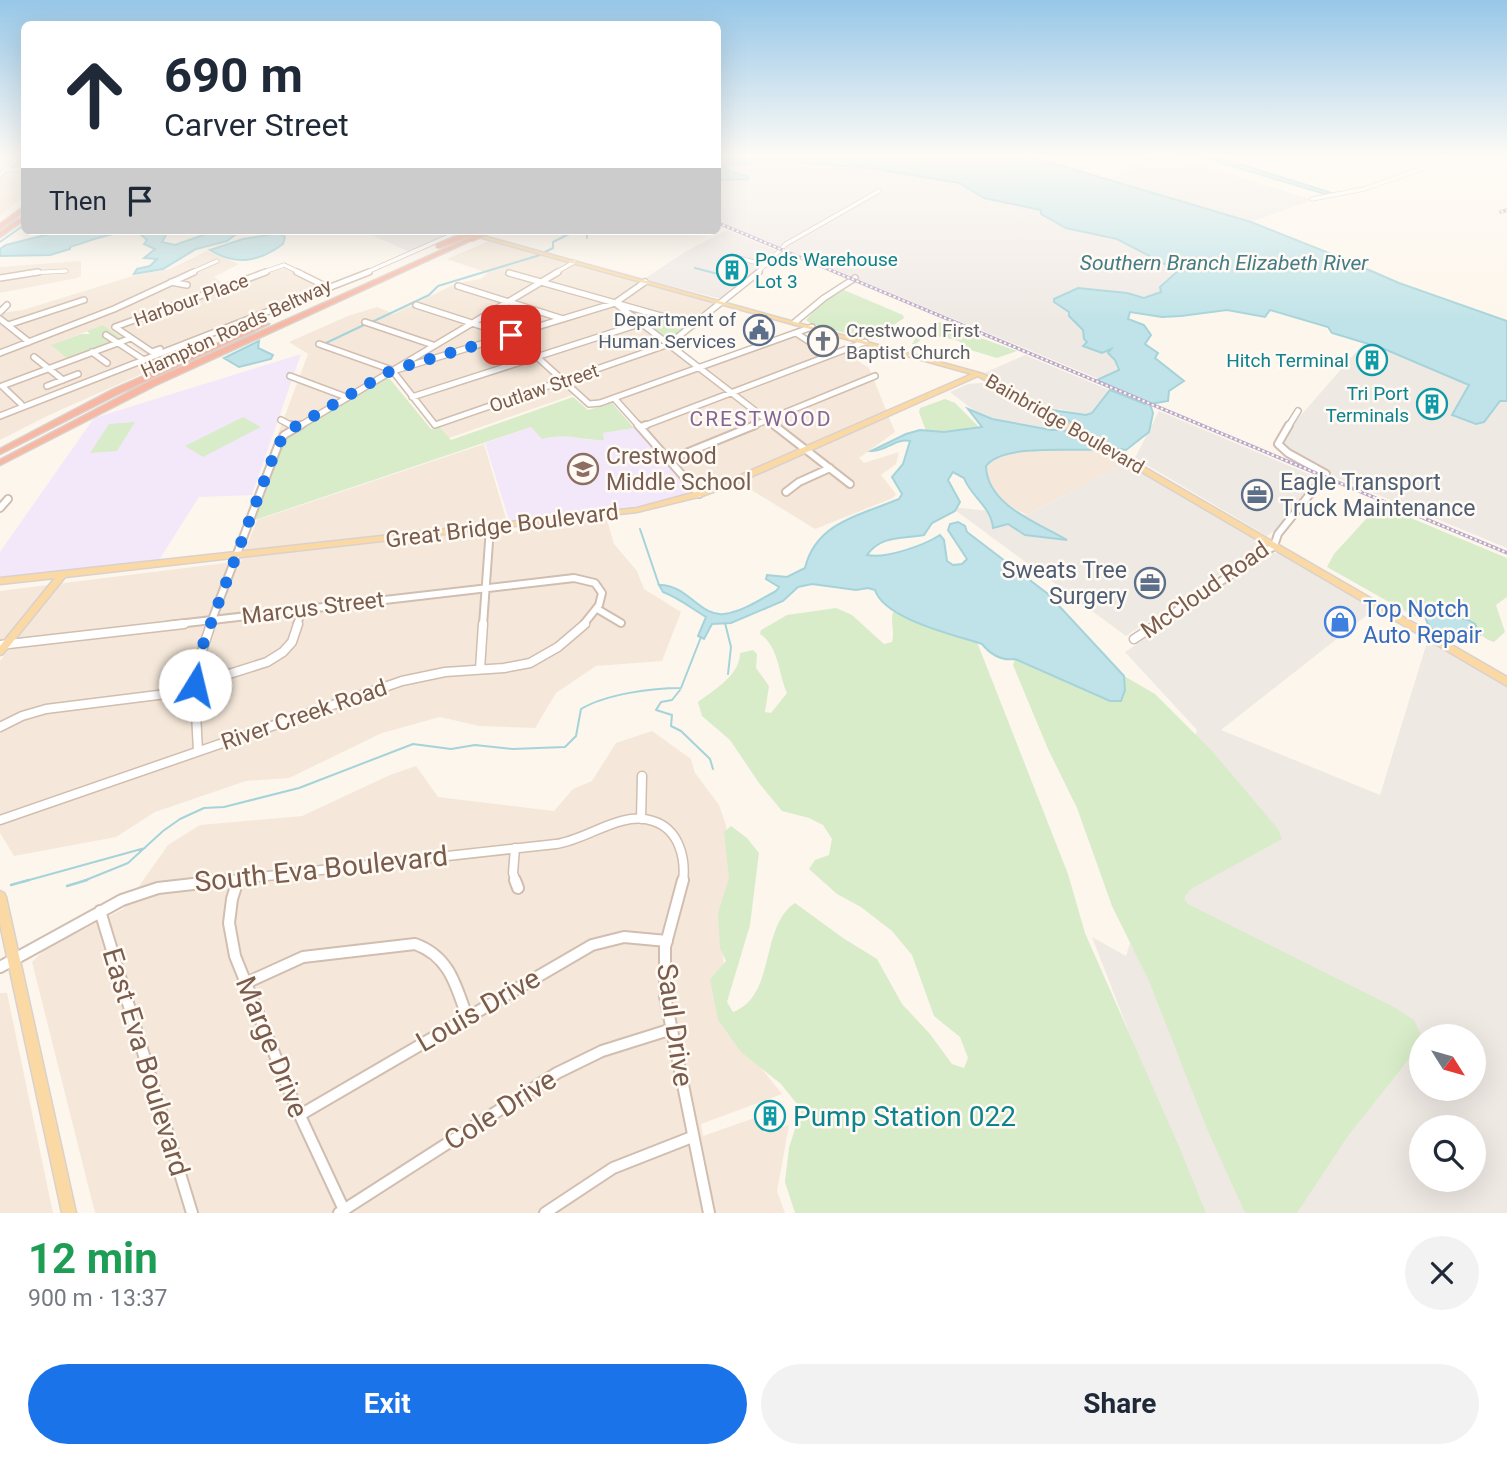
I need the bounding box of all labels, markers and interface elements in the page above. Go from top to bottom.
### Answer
text: 690 m [164,47,303,104]
icon: ahead [49,49,140,140]
text: Carver Street [164,106,349,144]
icon: arrive [121,182,159,220]
text: Then [49,186,107,216]
place label: Pods Warehouse Lot 3 [755,248,898,293]
water label: Southern Branch Elizabeth River [1080,251,1369,275]
building icon: Pods Warehouse Lot 3 [715,253,749,287]
street label: Harbour Place [130,269,252,331]
street label: Hampton Roads Beltway [137,274,335,382]
pin [481,305,541,365]
place label: Department of Human Services [598,308,736,353]
public building icon: Department of Human Services [742,313,776,347]
icon: arrive [492,316,530,354]
place label: Crestwood First Baptist Church [846,319,980,364]
church icon: Crestwood First Baptist Church [806,324,840,358]
building icon: Hitch Terminal [1355,343,1389,377]
place label: Hitch Terminal [1226,349,1349,372]
street label: Outlaw Street [486,359,602,417]
street label: Bainbridge Boulevard [982,369,1148,479]
place label: Tri Port Terminals [1326,382,1409,427]
building icon: Tri Port Terminals [1415,387,1449,421]
district label: CRESTWOOD [689,407,833,431]
place label: Crestwood Middle School [606,443,751,496]
school or university icon: Crestwood Middle School [566,452,600,486]
place label: Eagle Transport Truck Maintenance [1280,469,1476,522]
office icon: Eagle Transport Truck Maintenance [1240,478,1274,512]
street label: Great Bridge Boulevard [384,498,620,554]
street label: McCloud Road [1136,536,1274,644]
place label: Sweats Tree Surgery [1002,557,1127,610]
office icon: Sweats Tree Surgery [1133,566,1167,600]
street label: Marcus Street [240,586,386,630]
place label: Top Notch Auto Repair [1363,596,1482,649]
shop icon: Top Notch Auto Repair [1323,605,1357,639]
position arrow [158,648,232,722]
street label: River Creek Road [218,674,390,756]
street label: South Eva Boulevard [193,839,449,899]
street label: East Eva Boulevard [96,944,196,1180]
street label: Louis Drive [410,961,546,1059]
street label: Saul Drive [650,961,700,1089]
street label: Marge Drive [229,972,315,1122]
north arrow [1409,1024,1486,1101]
map controls [1409,1024,1486,1192]
street label: Cole Drive [438,1063,562,1157]
building icon: Pump Station 022 [753,1099,787,1133]
place label: Pump Station 022 [793,1100,1016,1133]
button: search [1409,1115,1486,1192]
text: 12 min [28,1234,158,1283]
button: close [1405,1236,1479,1310]
text: 900 m · 13:37 [28,1285,167,1312]
button: Exit [28,1364,747,1444]
button: Share [761,1364,1479,1444]

